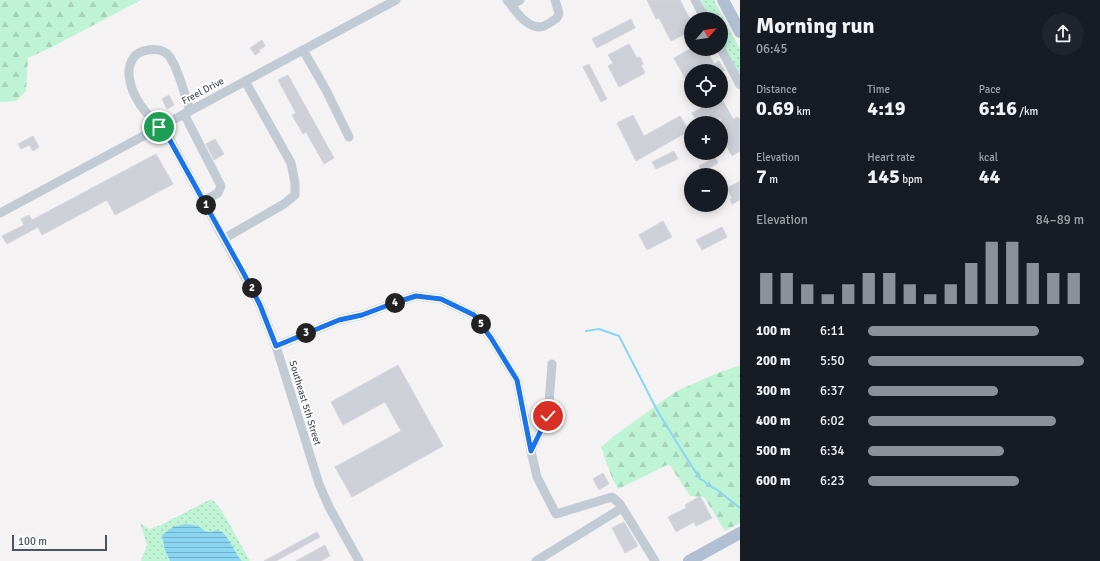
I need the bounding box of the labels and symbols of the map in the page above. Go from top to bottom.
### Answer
north arrow [684,12,728,56]
street label: Freel Drive [180,75,226,107]
pin [142,110,176,144]
pin: 1 [196,195,216,215]
pin: 2 [242,278,262,298]
pin: 4 [385,293,405,313]
pin: 5 [471,314,491,334]
pin: 3 [296,323,316,343]
street label: Southeast 5th Street [286,359,324,447]
pin [531,399,565,433]
scale bar [12,533,107,552]

